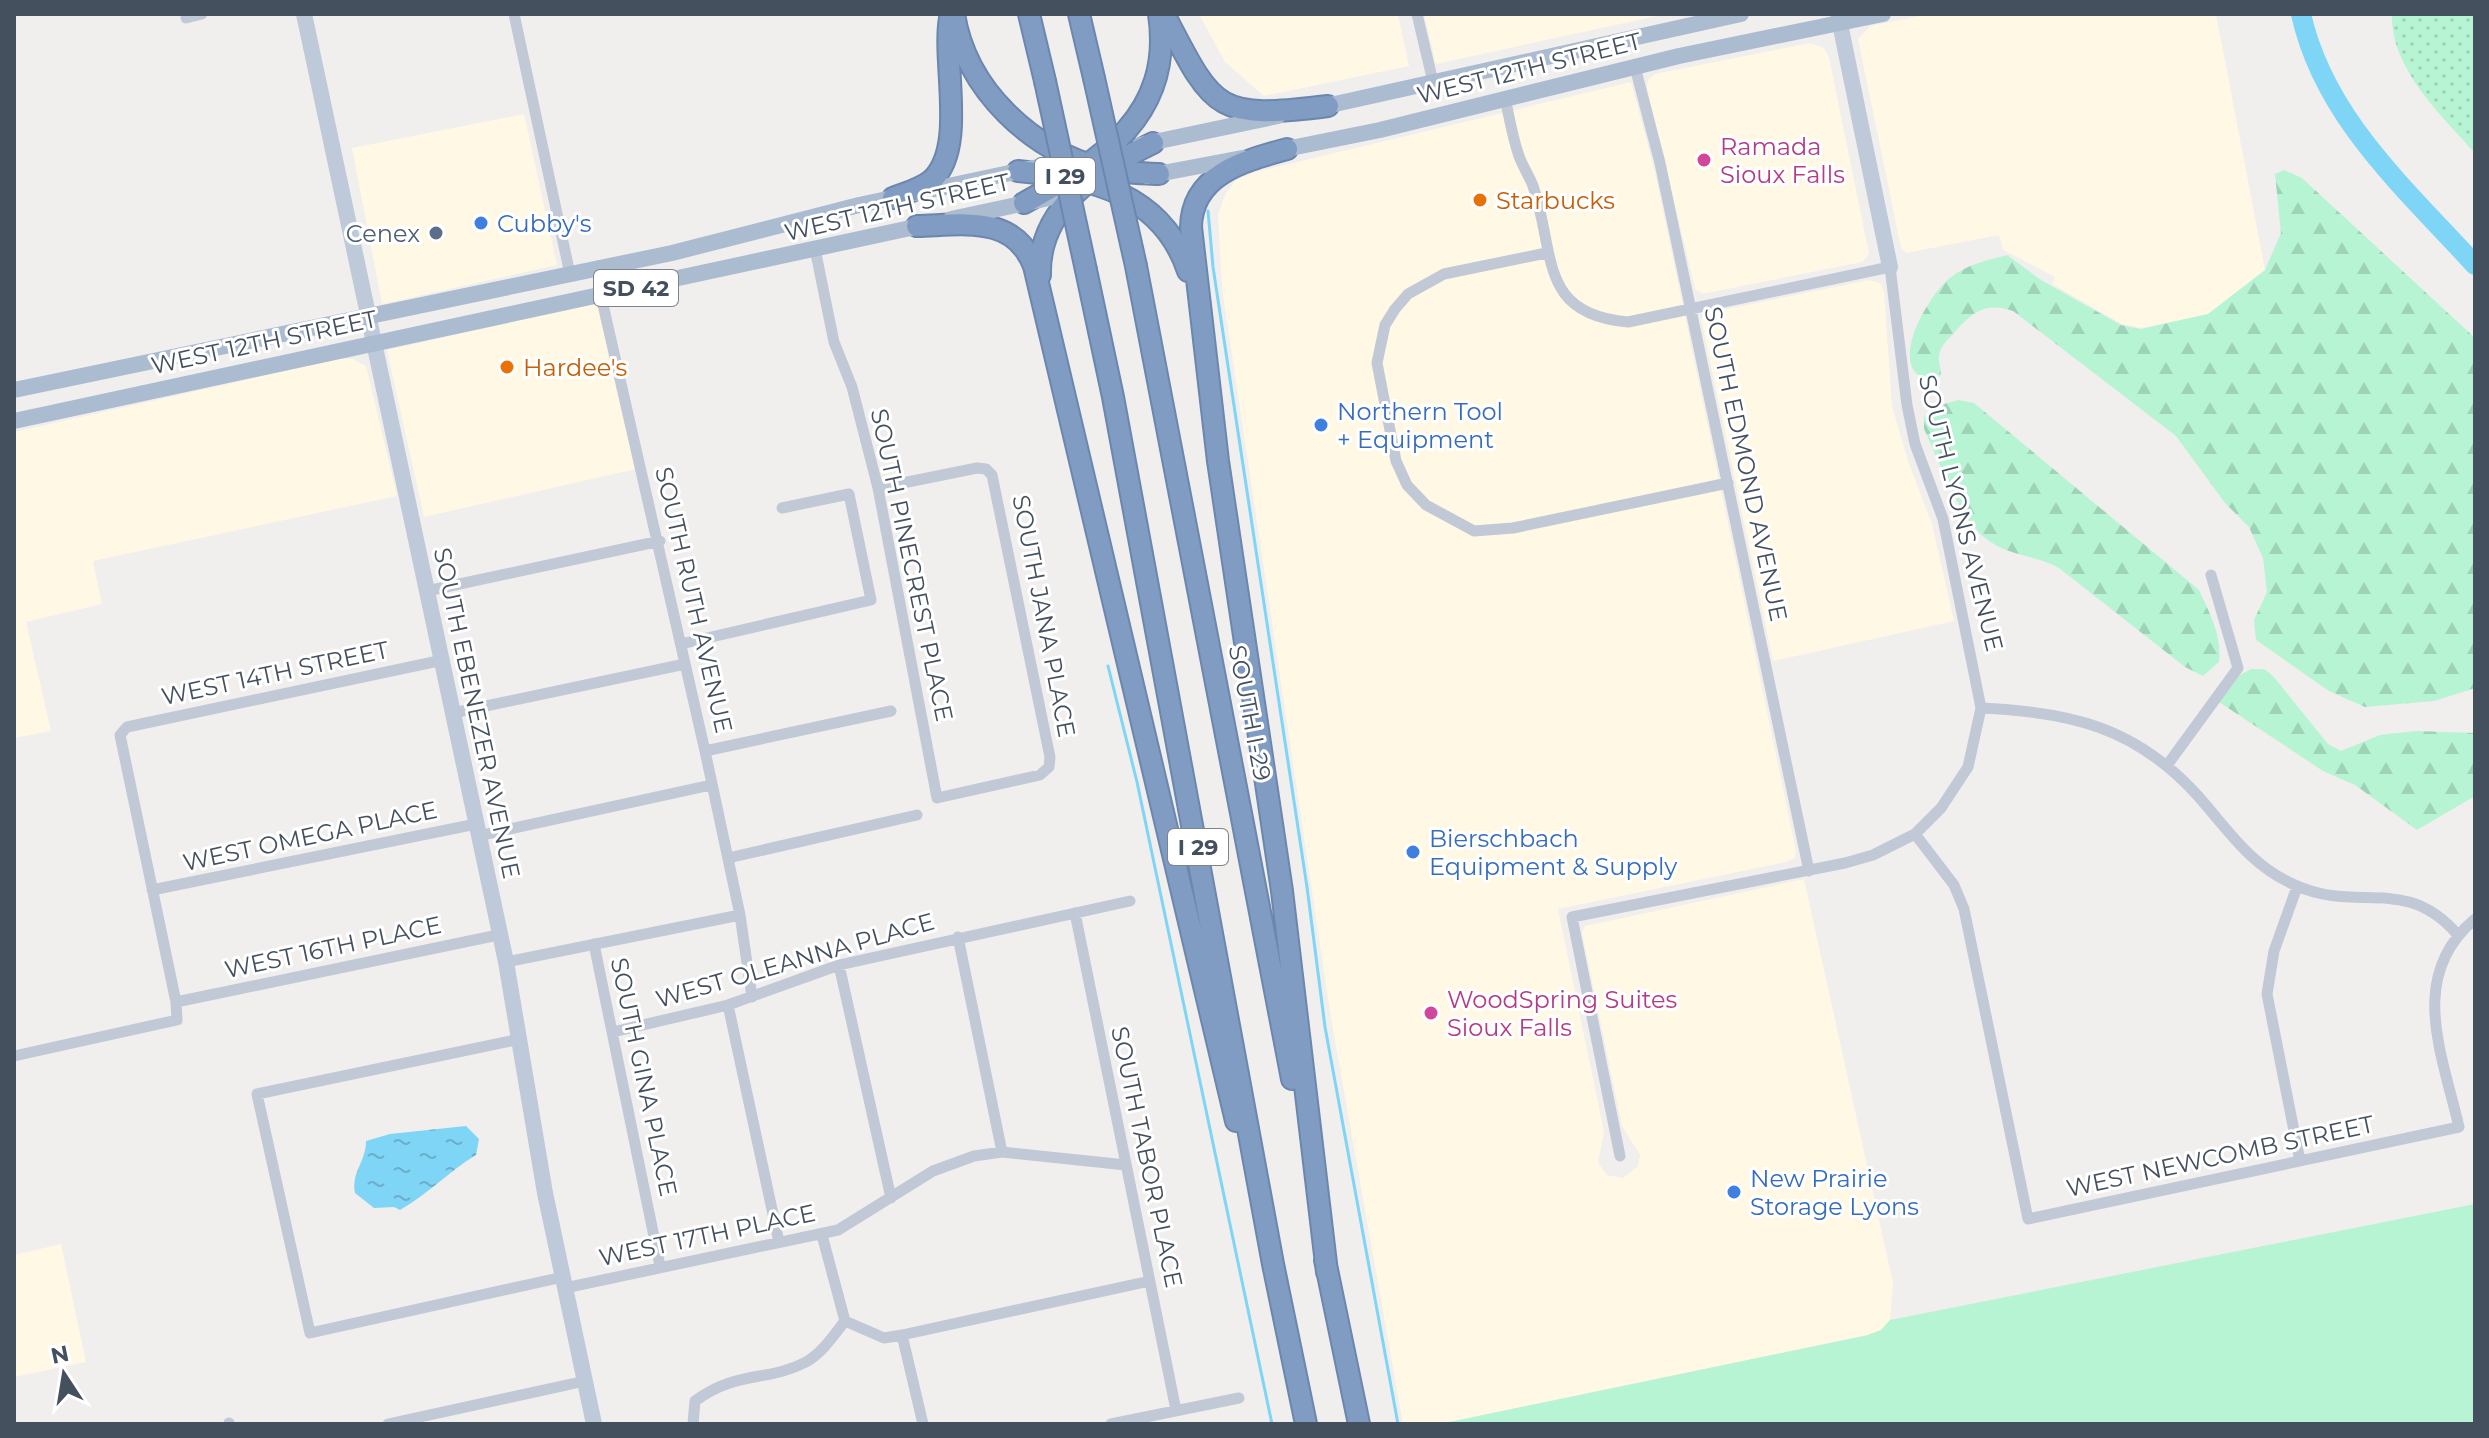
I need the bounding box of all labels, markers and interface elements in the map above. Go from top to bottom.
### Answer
street label: WEST 12TH STREET [1414,26,1644,110]
place label: Ramada Sioux Falls [1720,132,1845,189]
marker: Ramada Sioux Falls [1695,151,1713,169]
road number: I 29 [1035,158,1095,194]
street label: WEST 12TH STREET [782,167,1013,247]
place label: Starbucks [1496,186,1615,215]
marker: Starbucks [1471,191,1489,209]
place label: Cubby's [497,209,591,238]
marker: Cubby's [472,214,490,232]
place label: Cenex [346,219,420,248]
marker: Cenex [427,224,445,242]
road number: SD 42 [594,270,678,306]
street label: WEST 12TH STREET [148,304,380,380]
street label: SOUTH EDMOND AVENUE [1698,304,1794,624]
place label: Hardee's [523,353,627,382]
marker: Hardee's [498,358,516,376]
street label: SOUTH LYONS AVENUE [1913,372,2009,654]
place label: Northern Tool + Equipment [1337,397,1503,454]
street label: SOUTH PINECREST PLACE [865,406,959,724]
marker: Northern Tool + Equipment [1312,416,1330,434]
street label: SOUTH RUTH AVENUE [649,464,739,736]
street label: SOUTH JANA PLACE [1006,492,1082,740]
street label: SOUTH EBENEZER AVENUE [428,545,526,881]
street label: WEST 14TH STREET [159,635,391,711]
street label: SOUTH I-29 [1223,643,1277,783]
street label: WEST OMEGA PLACE [180,795,440,877]
place label: Bierschbach Equipment & Supply [1429,824,1677,881]
road number: I 29 [1168,829,1228,865]
marker: Bierschbach Equipment & Supply [1404,843,1422,861]
street label: WEST OLEANNA PLACE [652,906,938,1014]
street label: WEST 16TH PLACE [222,910,444,984]
street label: SOUTH GINA PLACE [605,955,683,1199]
place label: WoodSpring Suites Sioux Falls [1447,985,1677,1042]
marker: WoodSpring Suites Sioux Falls [1422,1004,1440,1022]
street label: SOUTH TABOR PLACE [1105,1024,1189,1290]
street label: WEST NEWCOMB STREET [2064,1109,2377,1203]
place label: New Prairie Storage Lyons [1750,1164,1919,1221]
marker: New Prairie Storage Lyons [1725,1183,1743,1201]
street label: WEST 17TH PLACE [596,1198,818,1272]
north arrow [24,1334,104,1414]
text: N [48,1340,71,1370]

